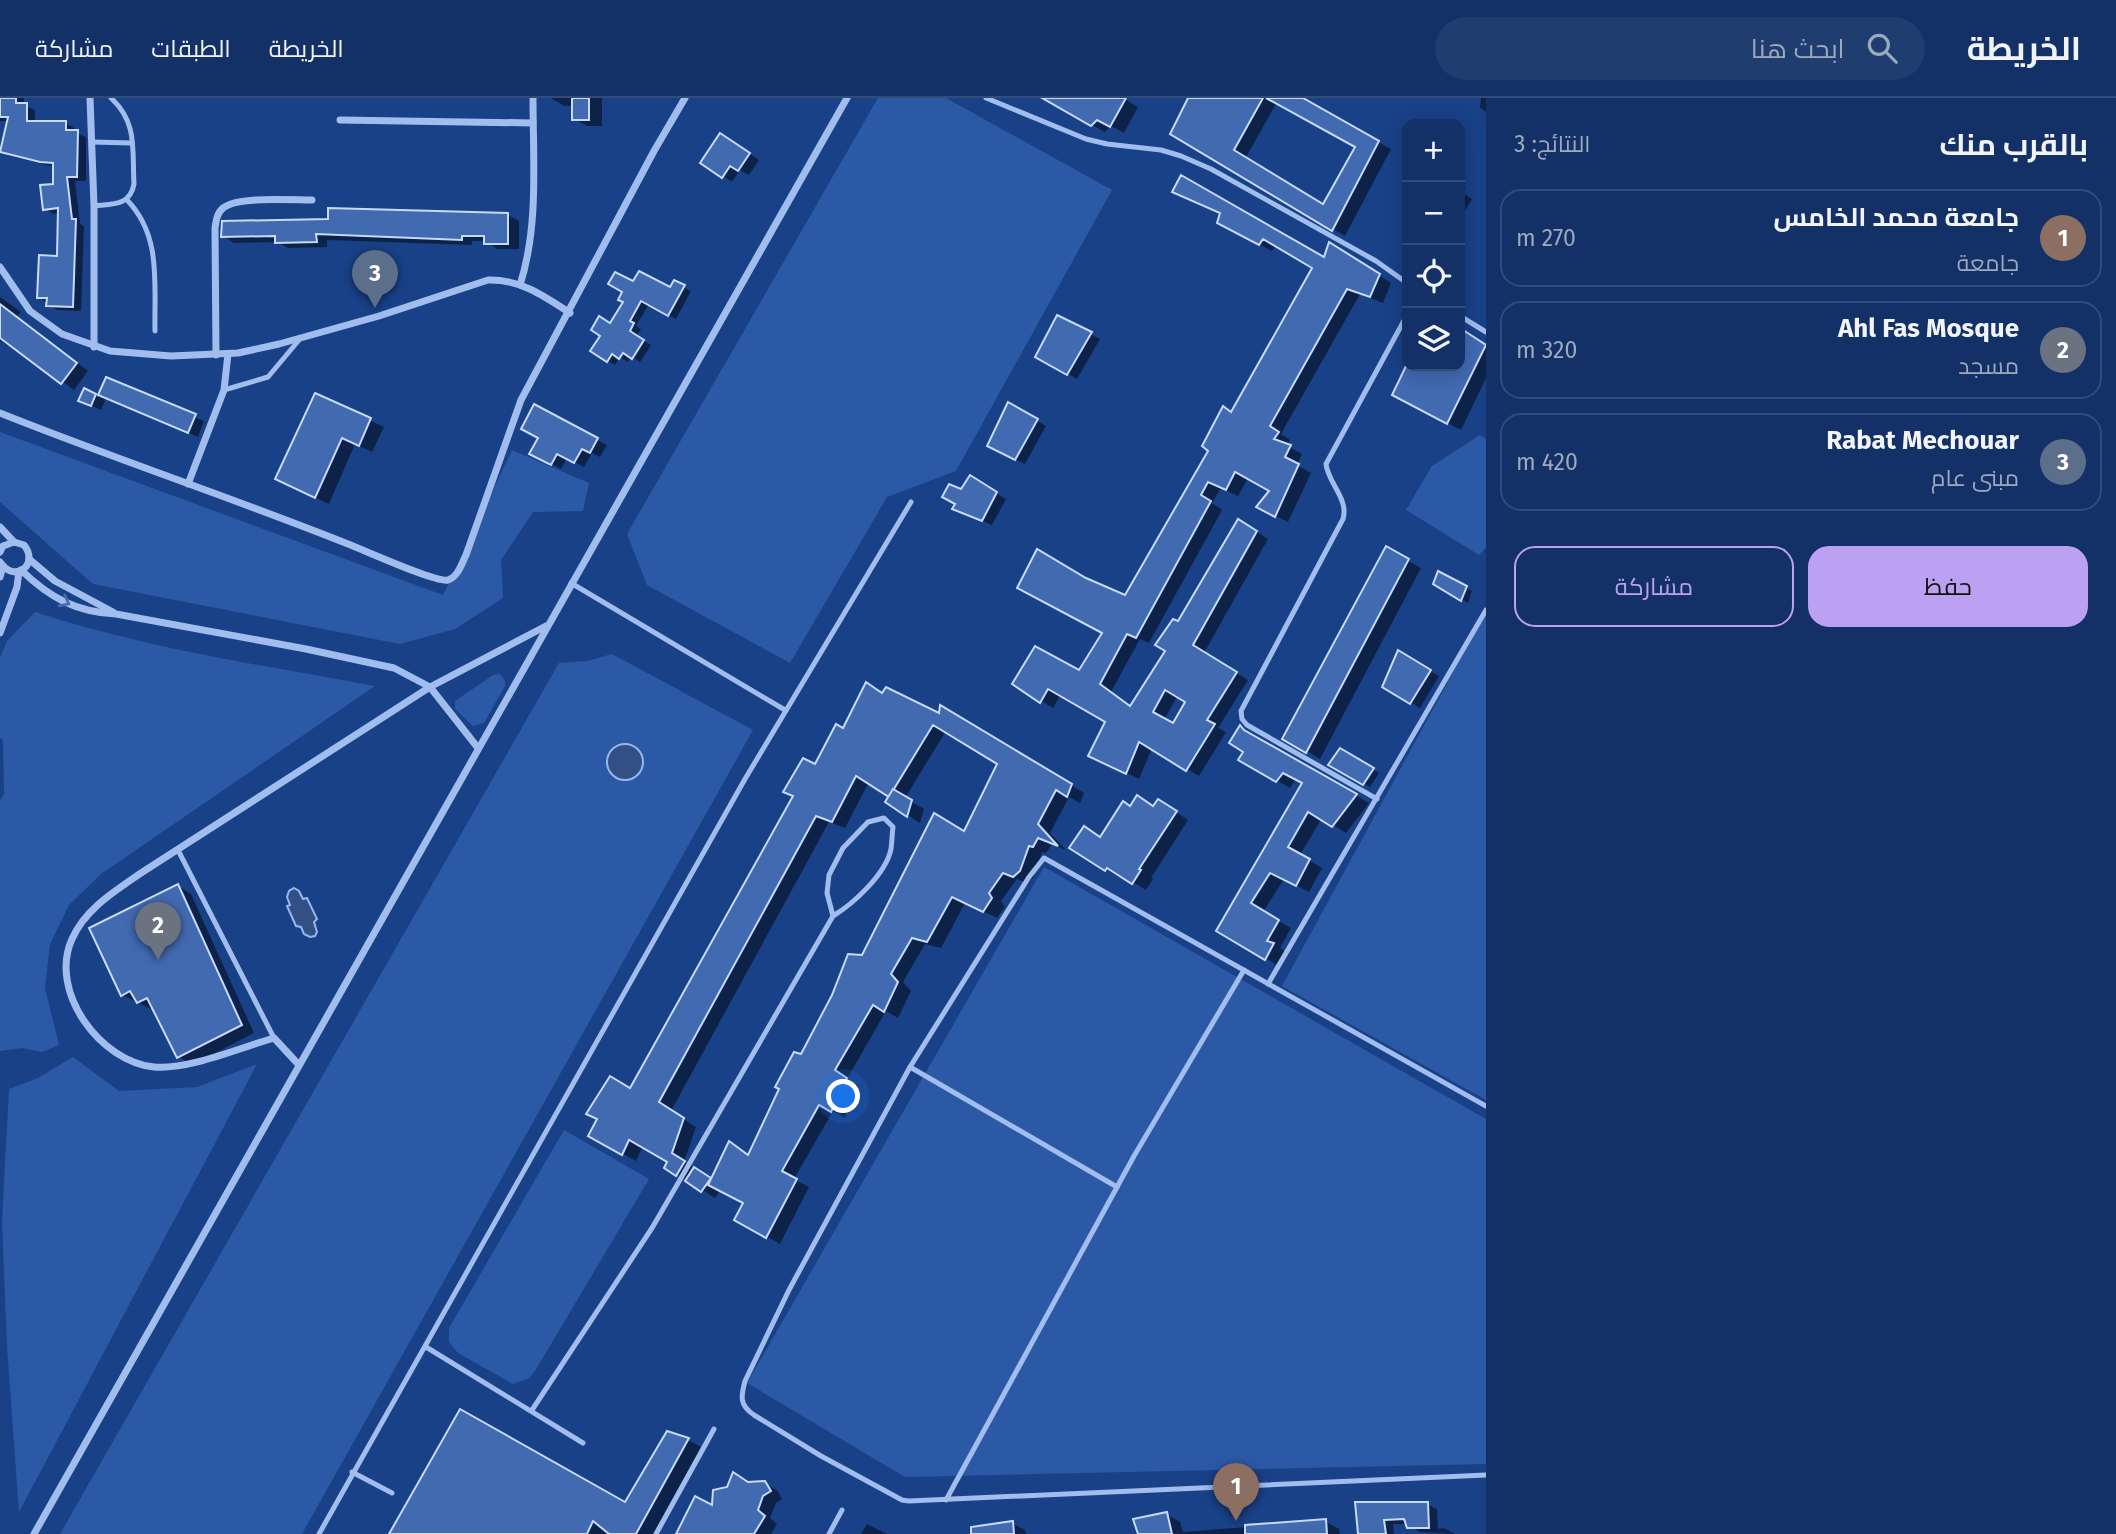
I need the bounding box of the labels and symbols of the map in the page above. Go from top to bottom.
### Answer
pin: 3 [352,250,398,308]
one-way arrow [58,593,70,607]
pin: 2 [135,902,181,960]
your location [826,1079,860,1113]
pin: 1 [1213,1463,1259,1521]

